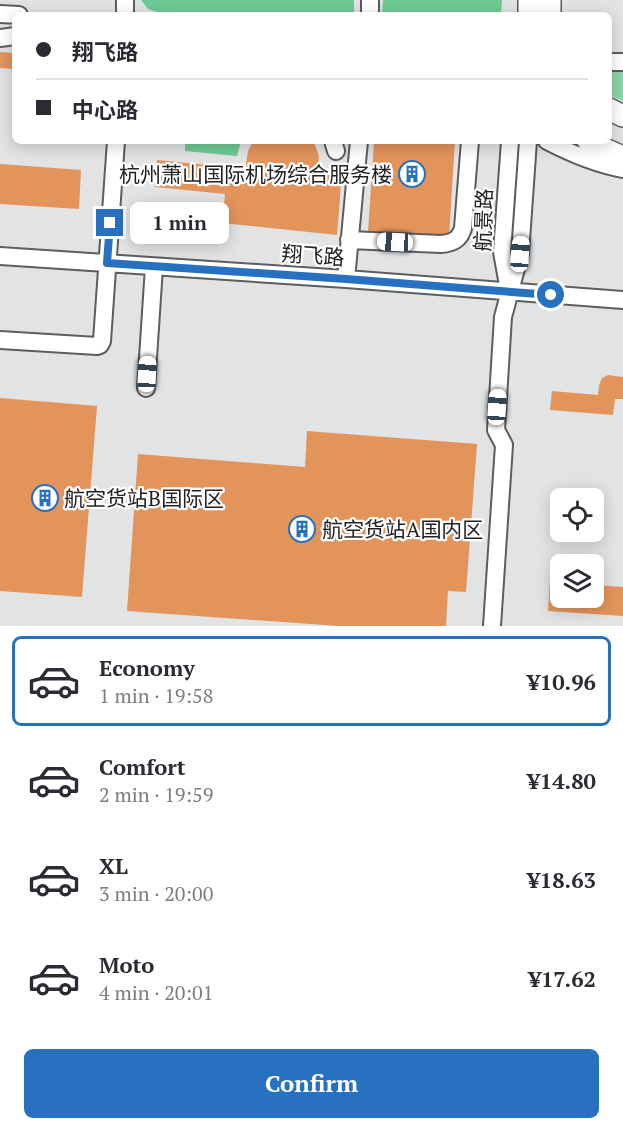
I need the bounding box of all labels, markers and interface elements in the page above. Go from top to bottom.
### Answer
text: 翔飞路 [72,37,138,66]
text: 中心路 [72,95,138,124]
building icon: 杭州萧山国际机场综合服务楼 [397,159,427,189]
place label: 杭州萧山国际机场综合服务楼 [119,160,392,188]
street label: 航景路 [468,188,498,252]
callout: 1 min [131,202,230,244]
route end [96,209,123,236]
text: 1 min [152,209,207,236]
car [377,232,413,252]
car [510,235,530,273]
street label: 翔飞路 [281,239,345,271]
route start [537,281,564,308]
car [137,356,157,392]
car [487,388,507,426]
building icon: 航空货站B国际区 [30,483,60,513]
place label: 航空货站B国际区 [64,484,224,512]
map controls [550,488,604,608]
button: locate [550,488,604,542]
building icon: 航空货站A国内区 [287,514,317,544]
place label: 航空货站A国内区 [322,515,483,543]
button: layers [550,554,604,608]
text: Economy [99,653,195,682]
icon: car [27,654,81,708]
text: ¥10.96 [527,667,596,696]
text: 1 min · 19:58 [99,682,213,709]
text: Comfort [99,752,185,781]
icon: car [27,753,81,807]
text: ¥14.80 [527,766,596,795]
text: 2 min · 19:59 [99,781,213,808]
text: XL [99,851,128,880]
icon: car [27,852,81,906]
text: ¥18.63 [527,865,596,894]
text: 3 min · 20:00 [99,880,213,907]
text: Moto [99,950,154,979]
icon: car [27,951,81,1005]
text: ¥17.62 [529,964,596,993]
text: 4 min · 20:01 [99,979,213,1006]
button: Confirm [24,1049,599,1118]

